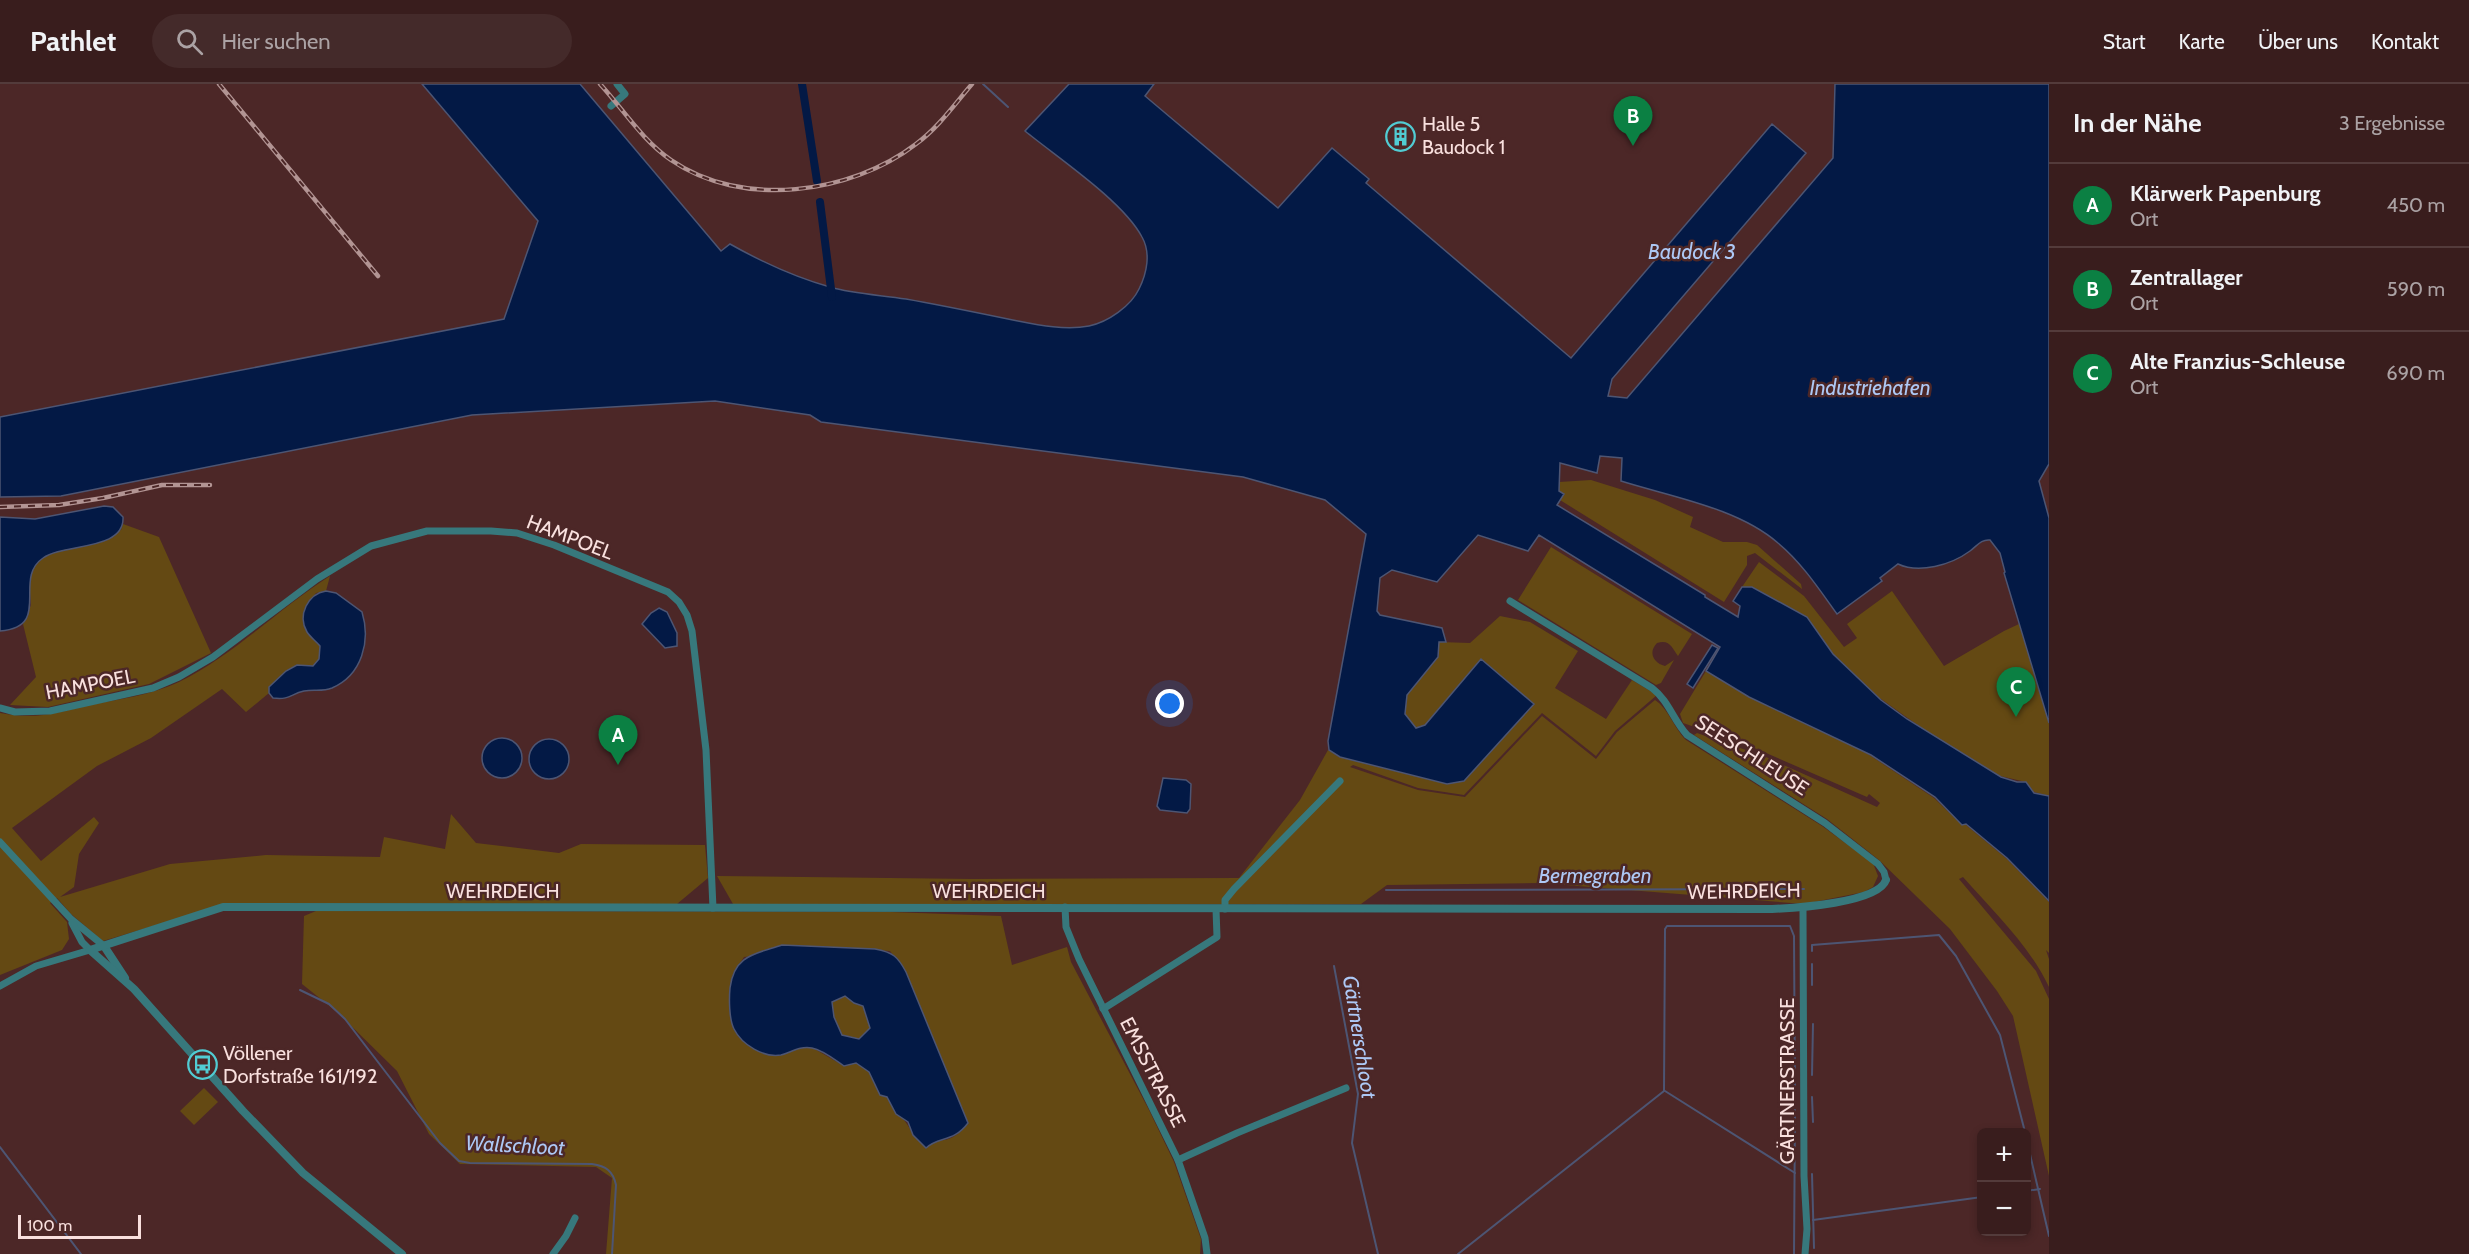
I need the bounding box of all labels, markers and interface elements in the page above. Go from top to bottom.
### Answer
search box [152,14,572,68]
text: Pathlet [30,24,116,58]
icon: search [173,25,206,58]
text: Hier suchen [221,28,331,55]
text: Start [2103,29,2146,54]
text: Karte [2179,29,2225,54]
text: Über uns [2258,29,2338,54]
text: Kontakt [2371,29,2439,54]
pin: B [1614,97,1652,146]
text: In der Nähe [2073,107,2202,139]
text: 3 Ergebnisse [2339,111,2445,135]
place label: Halle 5 Baudock 1 [1422,112,1505,159]
building icon: Halle 5 Baudock 1 [1385,120,1417,152]
text: Klärwerk Papenburg [2130,180,2321,207]
text: A [2086,193,2099,217]
text: 450 m [2387,193,2445,217]
text: Ort [2130,207,2158,231]
water label: Baudock 3 [1648,239,1736,264]
text: Zentrallager [2130,264,2243,291]
text: B [2086,277,2099,301]
text: 590 m [2387,277,2445,301]
text: Ort [2130,291,2158,315]
text: Alte Franzius-Schleuse [2130,348,2345,375]
text: C [2086,361,2099,385]
text: 690 m [2386,361,2445,385]
water label: Industriehafen [1810,375,1930,400]
text: Ort [2130,375,2158,399]
street label: HAMPOEL [523,510,617,564]
street label: HAMPOEL [43,664,137,704]
pin: C [1996,668,2036,717]
your location [1155,689,1184,718]
street label: SEESCHLEUSE [1691,709,1813,801]
pin: A [598,716,638,765]
water label: Bermegraben [1538,863,1652,888]
street label: WEHRDEICH [1687,878,1801,904]
street label: WEHRDEICH [446,879,560,903]
street label: WEHRDEICH [932,879,1046,903]
water label: Gärtnerschloot [1338,974,1382,1101]
street label: GÄRTNERSTRASSE [1775,998,1799,1164]
street label: EMSSTRASSE [1115,1013,1191,1131]
place label: Völlener Dorfstraße 161/192 [223,1041,377,1088]
bus stop icon: Völlener Dorfstraße 161/192 [186,1048,218,1080]
map controls [1977,1128,2031,1236]
button: + [1977,1128,2031,1182]
water label: Wallschloot [465,1130,566,1160]
button: − [1977,1182,2031,1236]
scale bar [18,1212,141,1240]
text: 100 m [27,1216,72,1235]

